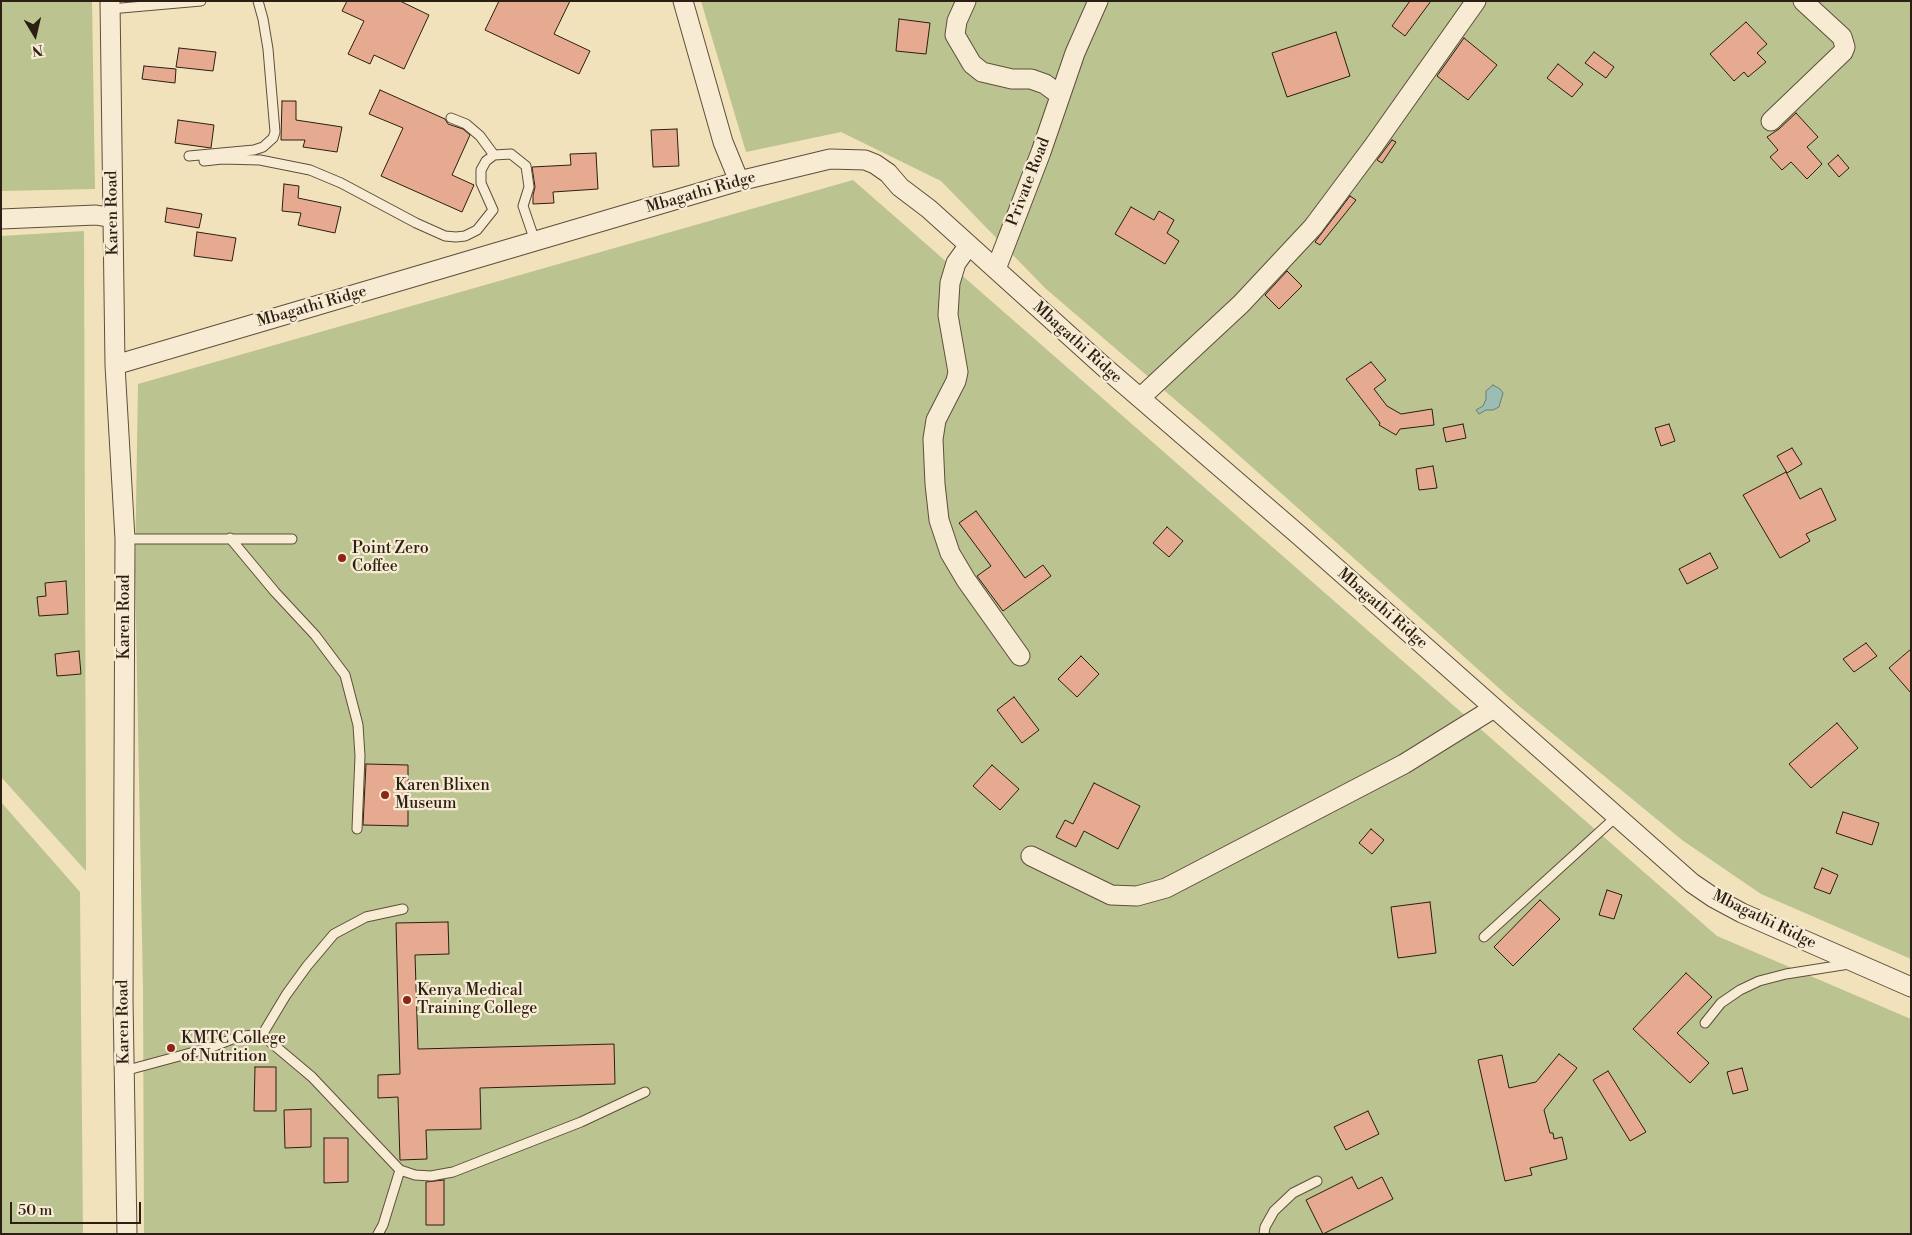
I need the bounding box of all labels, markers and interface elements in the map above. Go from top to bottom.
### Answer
north arrow [10,10,60,60]
text: N [30,40,44,60]
street label: Private Road [1003,135,1055,229]
street label: Mbagathi Ridge [644,168,758,218]
street label: Karen Road [103,170,123,256]
street label: Mbagathi Ridge [255,282,369,332]
street label: Mbagathi Ridge [1028,298,1126,388]
place label: Point Zero Coffee [352,539,429,577]
marker: Point Zero Coffee [336,552,348,564]
street label: Mbagathi Ridge [1333,565,1431,653]
street label: Karen Road [115,574,135,660]
place label: Karen Blixen Museum [395,776,490,814]
marker: Karen Blixen Museum [379,789,391,801]
street label: Mbagathi Ridge [1709,887,1819,953]
street label: Karen Road [114,979,134,1065]
place label: Kenya Medical Training College [417,981,537,1019]
marker: Kenya Medical Training College [401,994,413,1006]
place label: KMTC College of Nutrition [181,1029,286,1067]
marker: KMTC College of Nutrition [165,1042,177,1054]
scale bar [12,1192,144,1224]
text: 50 m [18,1201,52,1220]

